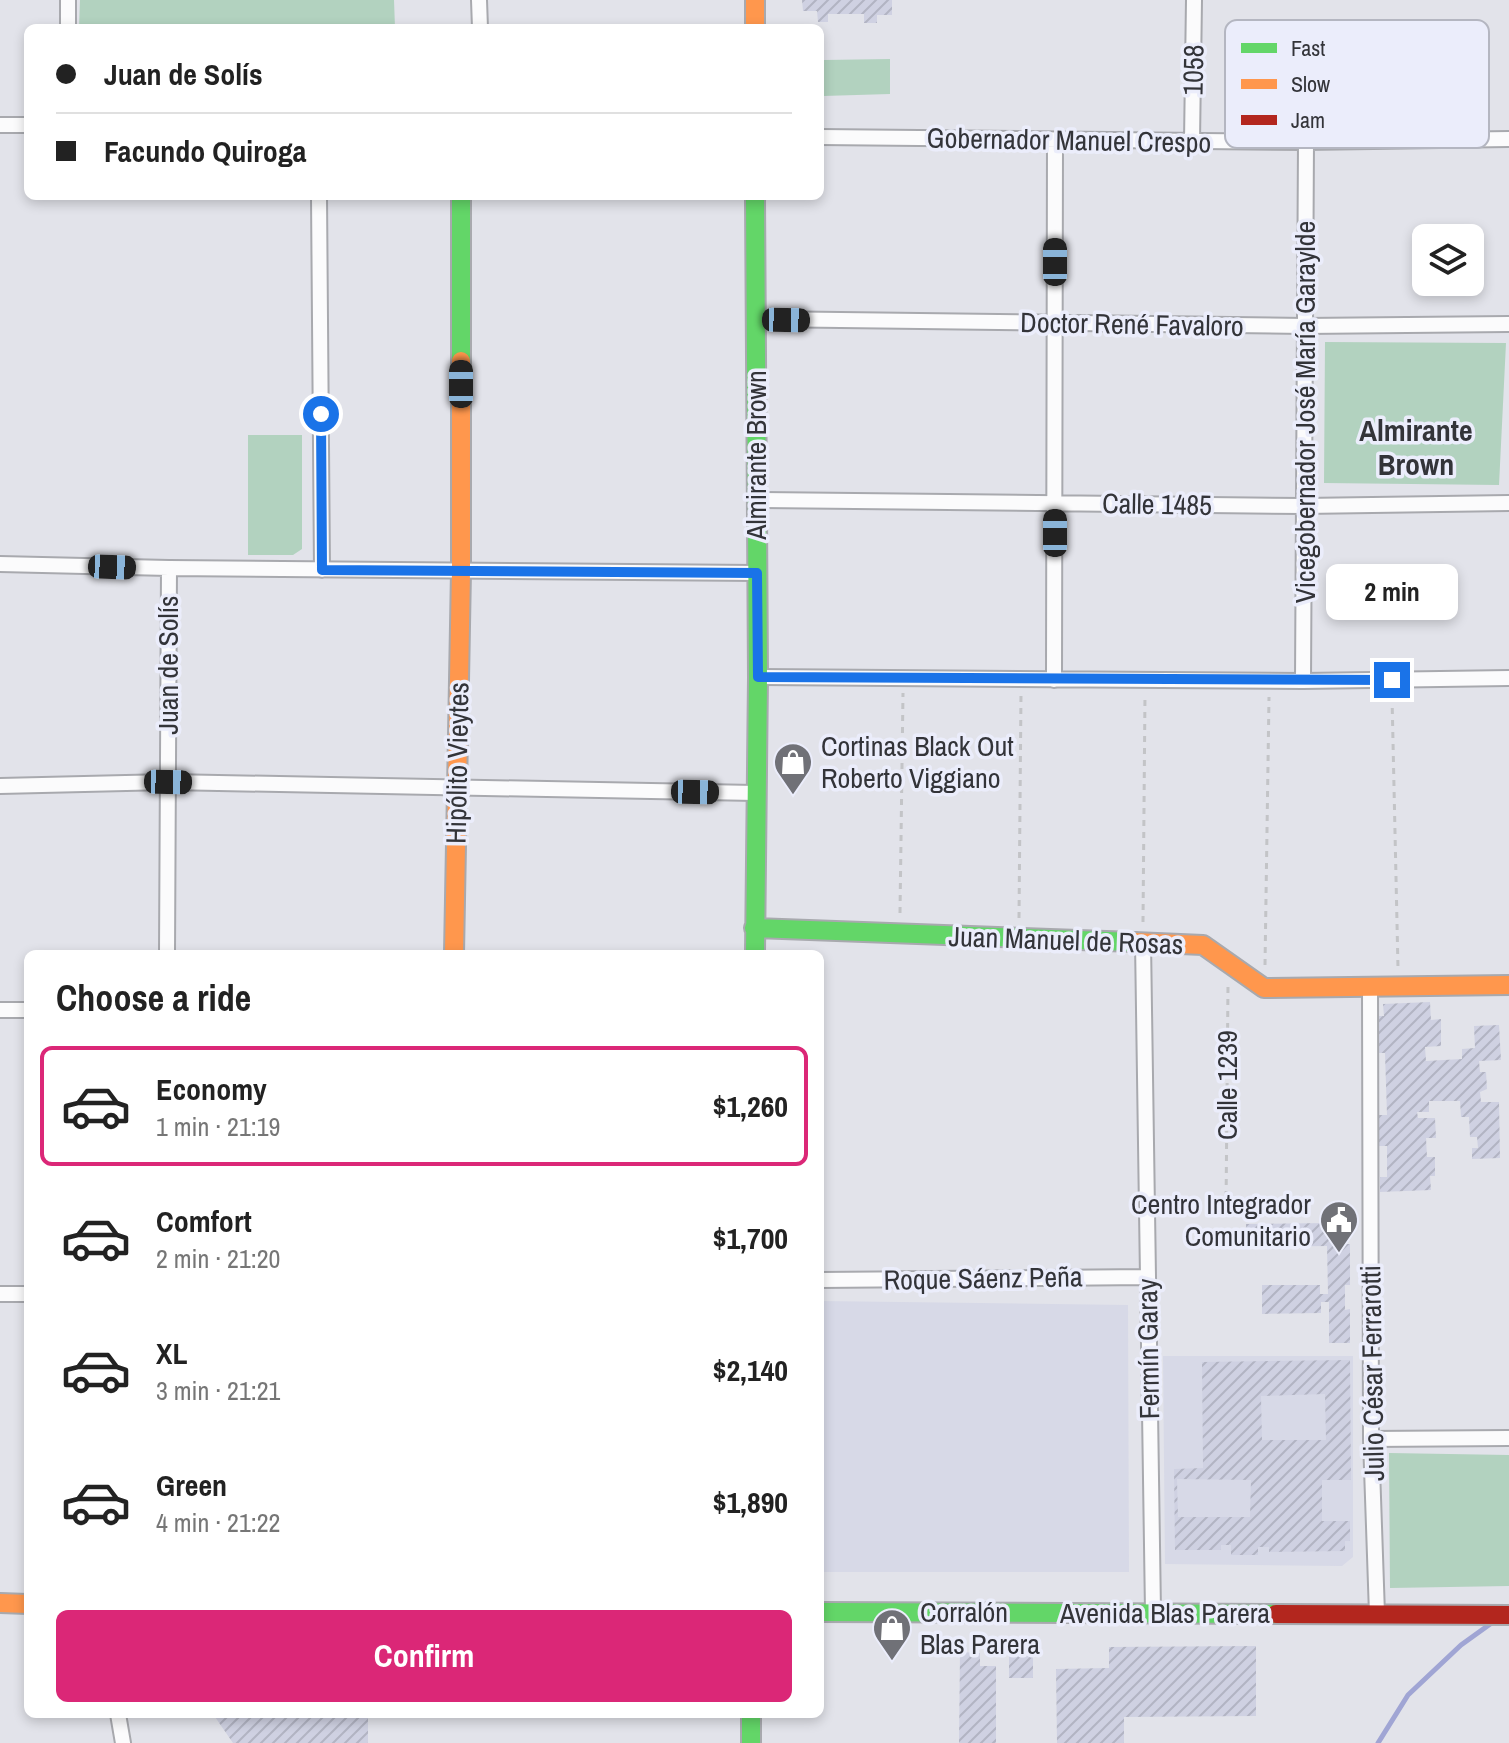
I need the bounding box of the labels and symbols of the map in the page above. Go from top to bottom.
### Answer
legend [1225,20,1489,148]
text: Fast [1291,33,1325,63]
street label: 1058 [1174,44,1212,96]
text: Slow [1291,69,1330,99]
text: Jam [1291,105,1325,135]
street label: Gobernador Manuel Crespo [926,119,1212,161]
street label: Vicegobernador José María Garaylde [1286,221,1324,603]
car [1043,238,1067,286]
street label: Doctor René Favaloro [1020,303,1244,345]
car [762,308,810,332]
car [449,360,473,408]
street label: Almirante Brown [737,370,775,541]
route start [303,396,339,432]
district label: Almirante Brown [1359,410,1473,484]
street label: Calle 1485 [1102,484,1212,524]
car [1043,509,1067,557]
car [88,554,136,580]
callout: 2 min [1326,564,1458,620]
street label: Juan de Solís [149,595,187,735]
route end [1374,662,1410,698]
street label: Hipólito Vieytes [437,682,477,844]
place label: Cortinas Black Out Roberto Viggiano [821,727,1014,797]
shop icon: Cortinas Black Out Roberto Viggiano [772,741,814,796]
car [144,770,192,794]
car [671,780,719,804]
street label: Juan Manuel de Rosas [948,917,1184,963]
street label: Calle 1239 [1208,1030,1246,1140]
place label: Centro Integrador Comunitario [1131,1185,1311,1255]
public building icon: Centro Integrador Comunitario [1318,1199,1360,1254]
street label: Roque Sáenz Peña [883,1257,1083,1299]
street label: Julio César Ferrarotti [1351,1265,1393,1481]
street label: Fermín Garay [1128,1278,1168,1420]
place label: Corralón Blas Parera [920,1593,1040,1663]
street label: Avenida Blas Parera [1059,1594,1270,1632]
shop icon: Corralón Blas Parera [871,1607,913,1662]

